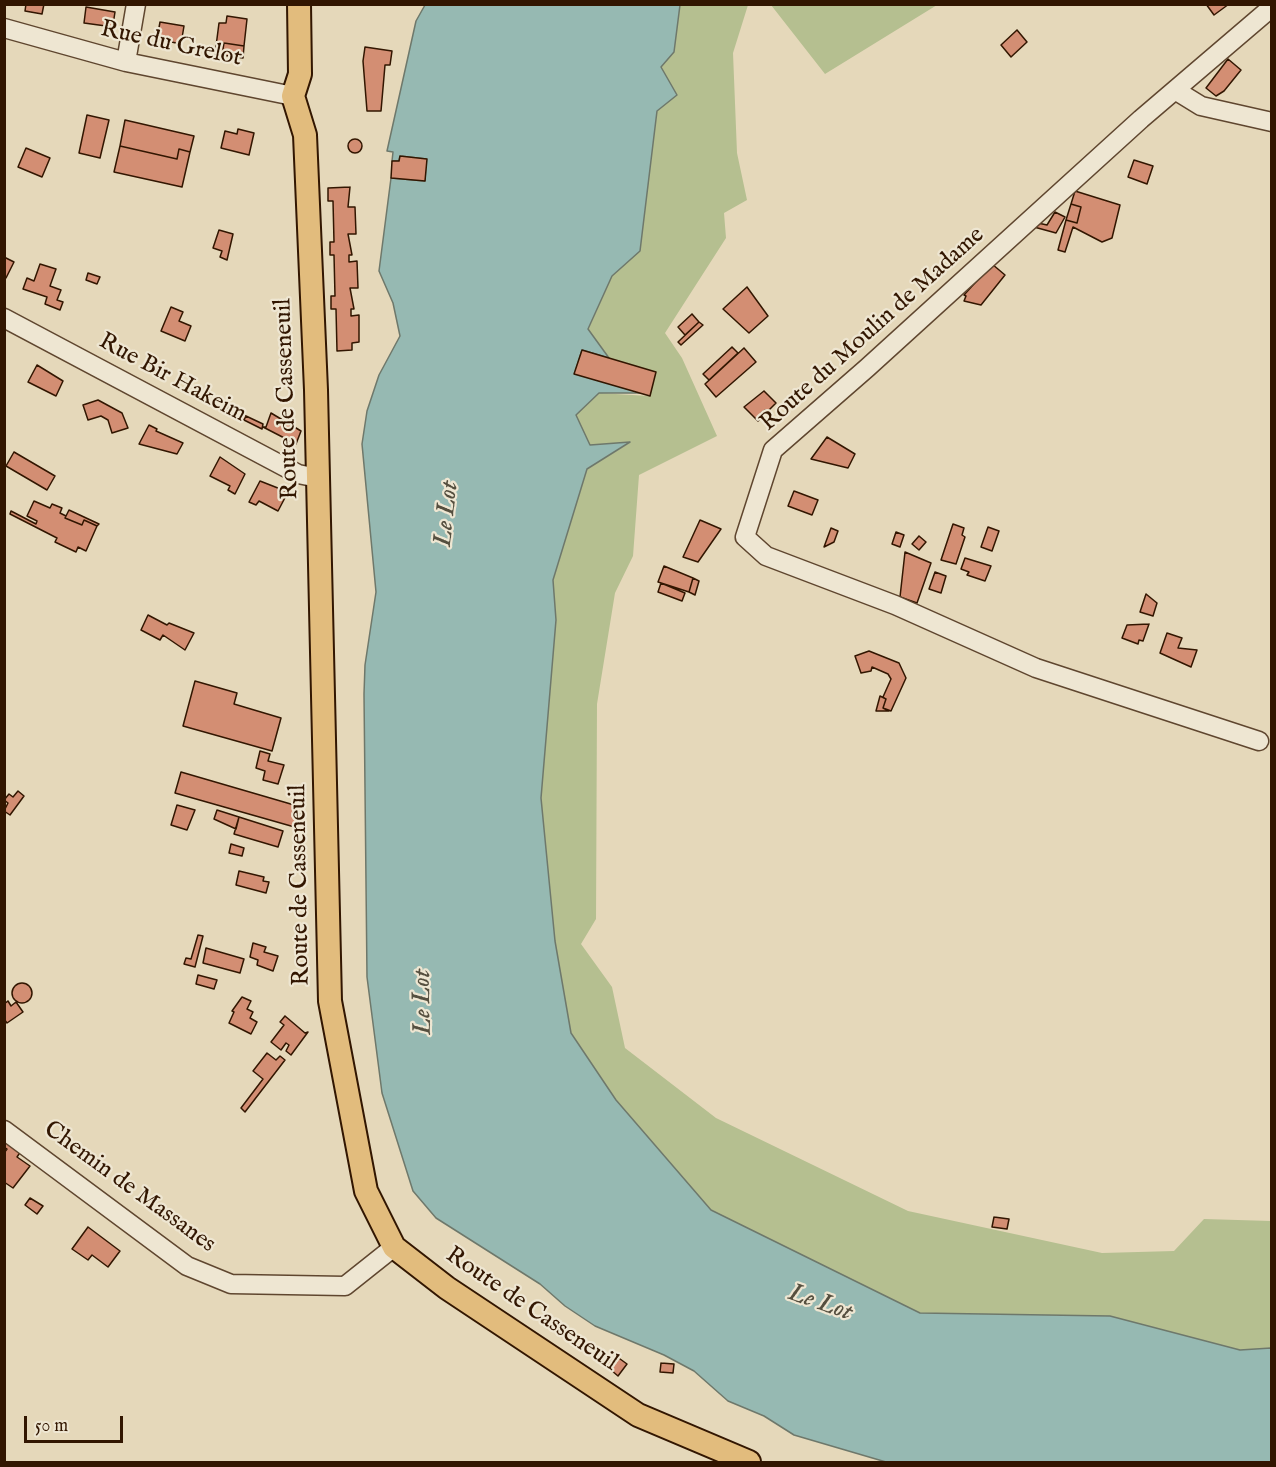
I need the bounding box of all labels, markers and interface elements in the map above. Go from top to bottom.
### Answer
street label: Rue du Grelot [98,16,244,74]
street label: Route du Moulin de Madame [755,222,991,438]
street label: Route de Casseneuil [270,298,306,500]
street label: Rue Bir Hakeim [93,328,251,430]
water label: Le Lot [429,480,467,548]
street label: Route de Casseneuil [285,784,317,986]
water label: Le Lot [408,969,440,1035]
street label: Chemin de Massanes [37,1116,221,1260]
street label: Route de Casseneuil [439,1242,623,1378]
water label: Le Lot [784,1279,856,1329]
scale bar [27,1404,126,1442]
text: 50 m [35,1415,68,1438]

